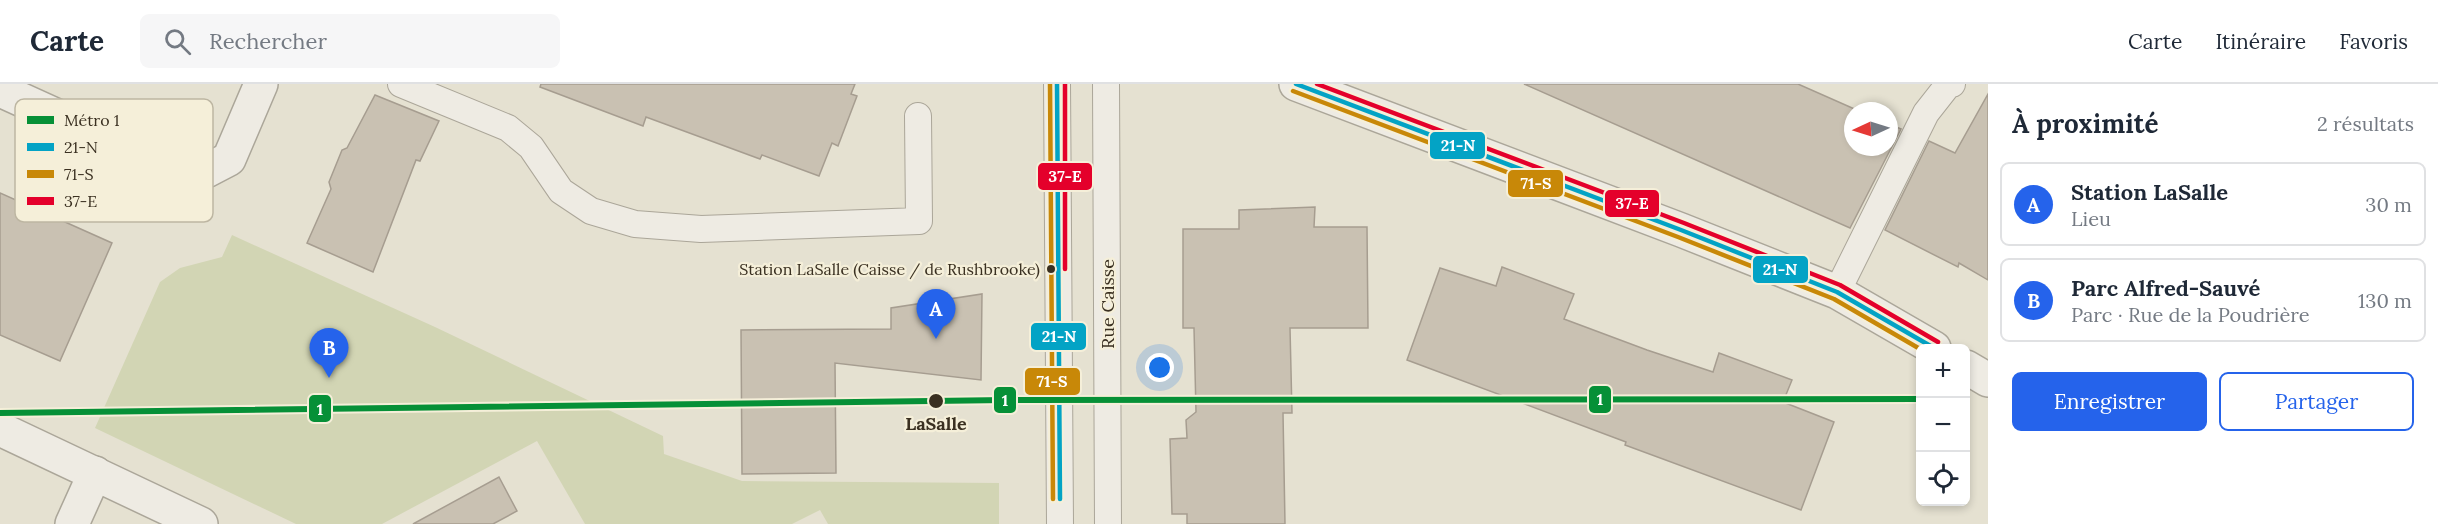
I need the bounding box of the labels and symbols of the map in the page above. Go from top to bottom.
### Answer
legend [15,99,213,222]
north arrow [1844,102,1898,156]
text: Métro 1 [64,110,120,130]
line badge: 21-N [1429,131,1486,160]
text: 21-N [1441,135,1475,155]
text: 21-N [64,137,98,157]
line badge: 37-E [1037,162,1093,191]
text: 71-S [64,164,94,184]
text: 37-E [1048,166,1082,186]
line badge: 71-S [1507,169,1564,198]
text: 71-S [1521,173,1552,193]
line badge: 37-E [1604,189,1660,218]
text: 37-E [64,191,97,211]
text: 37-E [1615,193,1649,213]
line badge: 21-N [1752,255,1809,284]
place label: Station LaSalle (Caisse / de Rushbrooke) [739,259,1040,280]
street label: Rue Caisse [1096,259,1119,349]
text: 21-N [1763,259,1797,279]
marker: Station LaSalle (Caisse / de Rushbrooke) [1045,263,1057,275]
pin: A [916,290,956,339]
line badge: 21-N [1030,322,1087,351]
text: 21-N [1042,326,1076,346]
pin: B [310,328,348,378]
your location [1145,353,1174,382]
line badge: 71-S [1024,367,1081,396]
text: 71-S [1037,371,1068,391]
line badge: 1 [1588,385,1612,414]
line badge: 1 [993,386,1017,414]
text: 1 [1597,389,1603,409]
text: 1 [1002,390,1008,410]
marker: LaSalle [927,392,945,410]
line badge: 1 [308,394,332,423]
text: 1 [317,399,323,419]
place label: LaSalle [905,412,967,435]

